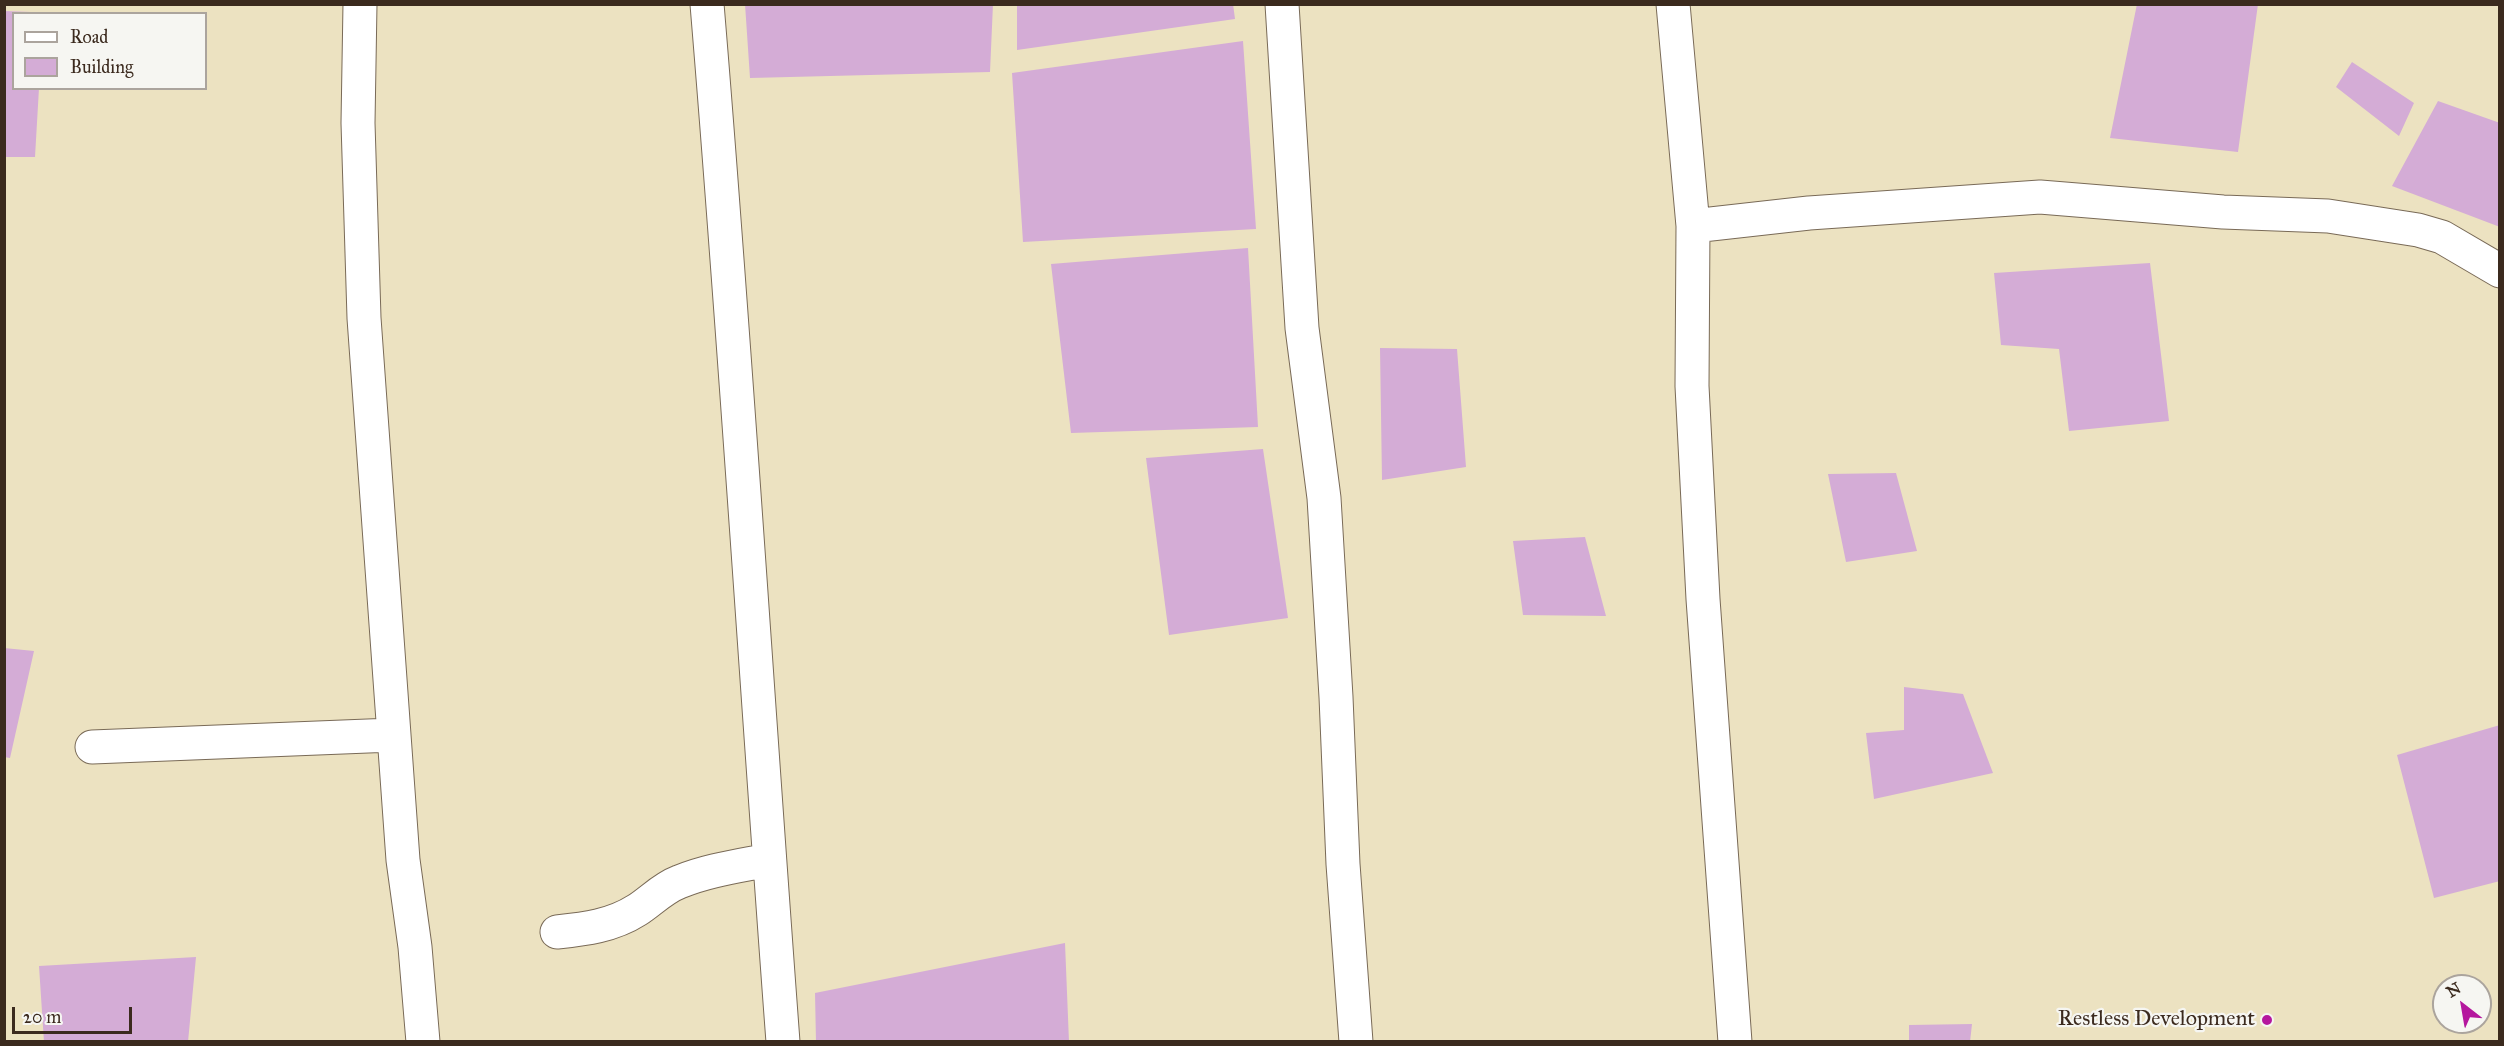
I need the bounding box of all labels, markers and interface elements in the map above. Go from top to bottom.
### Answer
legend [12,12,207,90]
text: Road [70,26,108,48]
text: Building [70,56,133,78]
north arrow [2432,974,2492,1034]
text: N [2443,978,2464,1002]
scale bar [15,995,135,1033]
text: 20 m [23,1006,61,1028]
place label: Restless Development [2058,1007,2255,1033]
marker: Restless Development [2260,1013,2274,1027]

